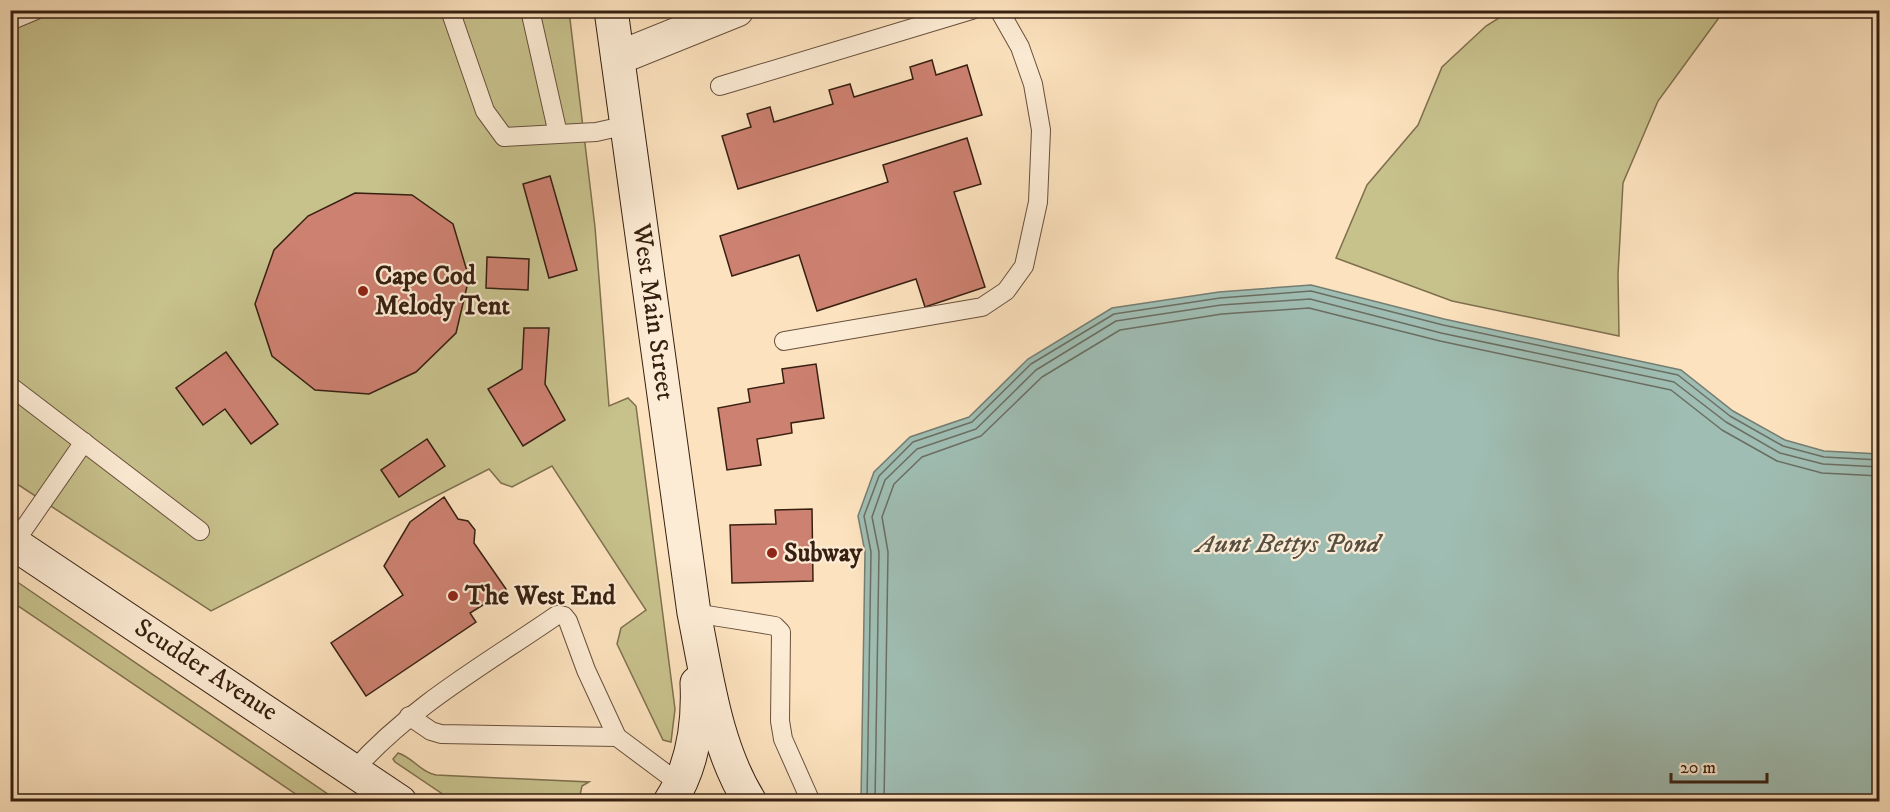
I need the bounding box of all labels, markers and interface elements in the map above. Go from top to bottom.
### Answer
street label: West Main Street [624,221,682,402]
place label: Cape Cod Melody Tent [375,260,511,323]
marker: Cape Cod Melody Tent [356,284,370,298]
water label: Aunt Bettys Pond [1193,527,1384,561]
place label: Subway [784,537,863,570]
marker: Subway [765,546,779,560]
place label: The West End [464,580,616,613]
marker: The West End [446,589,460,603]
street label: Scudder Avenue [128,611,284,729]
scale bar [1671,746,1767,784]
text: 20 m [1680,757,1716,779]

